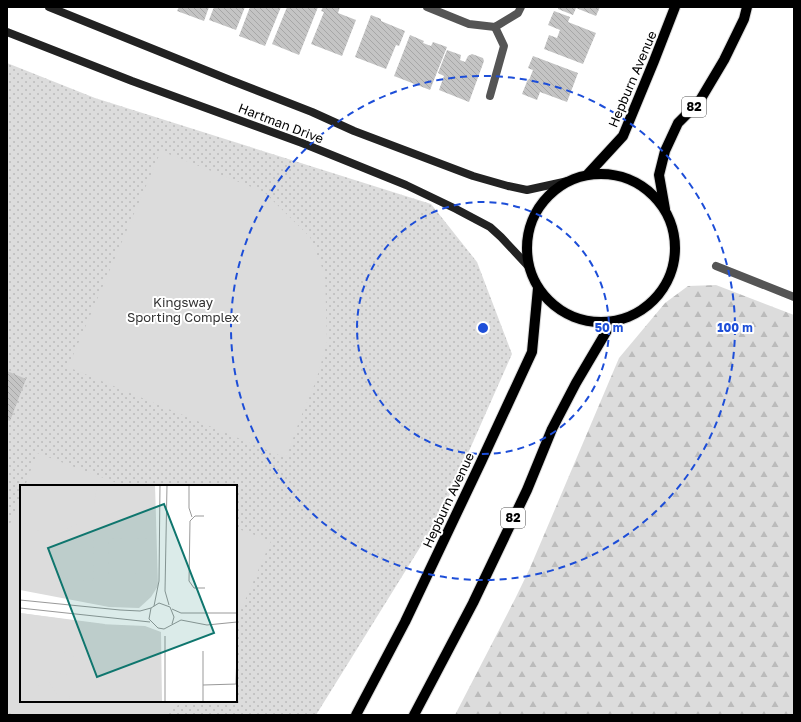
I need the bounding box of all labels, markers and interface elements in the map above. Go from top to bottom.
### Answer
street label: Hepburn Avenue [604,28,660,130]
road number: 82 [682,97,706,117]
street label: Hartman Drive [236,99,326,147]
park label: Kingsway Sporting Complex [127,294,239,325]
text: 50 m [595,320,623,335]
text: 100 m [717,320,753,335]
centre of rings [476,321,490,335]
street label: Hepburn Avenue [419,450,477,550]
inset map [20,485,237,702]
road number: 82 [501,508,525,528]

